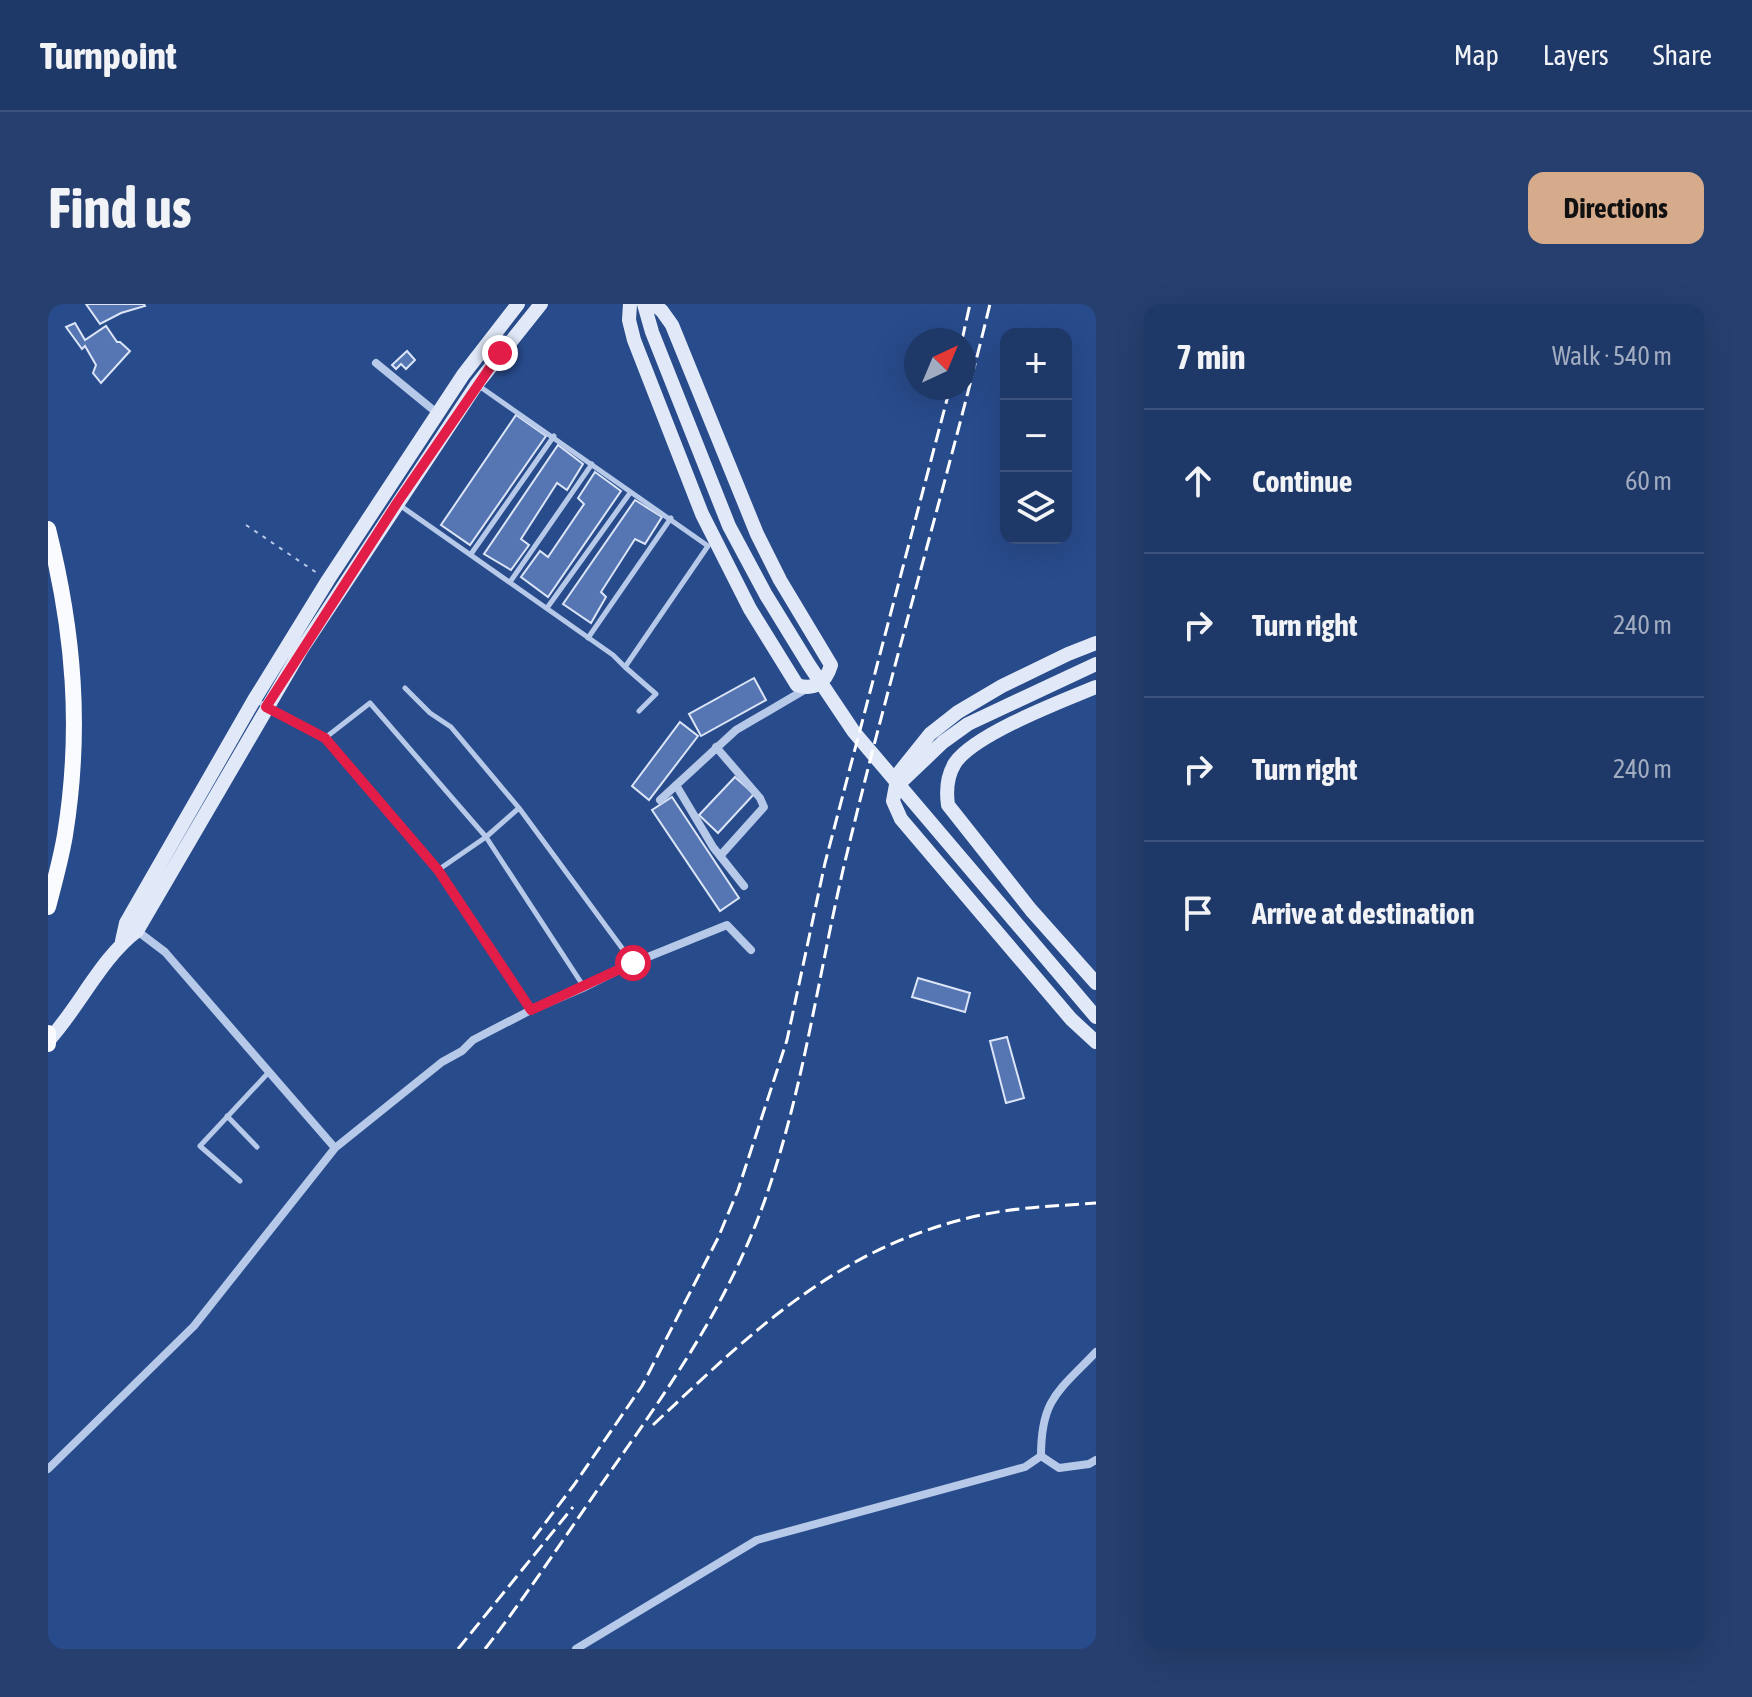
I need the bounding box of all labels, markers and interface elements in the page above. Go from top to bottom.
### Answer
text: Turnpoint [40,34,177,77]
text: Map [1454,39,1499,71]
text: Layers [1543,39,1609,71]
text: Share [1653,39,1712,71]
button: Directions [1528,172,1704,244]
text: Find us [48,176,192,240]
north arrow [904,328,976,400]
map controls [1000,328,1072,544]
button: + [1000,328,1072,400]
route end [482,335,518,371]
text: 7 min [1176,337,1245,376]
text: Walk · 540 m [1552,341,1672,371]
button: − [1000,400,1072,472]
icon: ahead [1176,459,1220,503]
text: Continue [1252,464,1352,498]
text: 60 m [1625,466,1672,496]
button: layers [1000,472,1072,544]
icon: right [1176,603,1220,647]
text: Turn right [1252,608,1358,642]
text: 240 m [1613,610,1672,640]
icon: right [1176,747,1220,791]
text: Turn right [1252,752,1358,786]
text: 240 m [1613,754,1672,784]
icon: arrive [1176,891,1220,935]
text: Arrive at destination [1252,896,1474,930]
route start [615,945,651,981]

